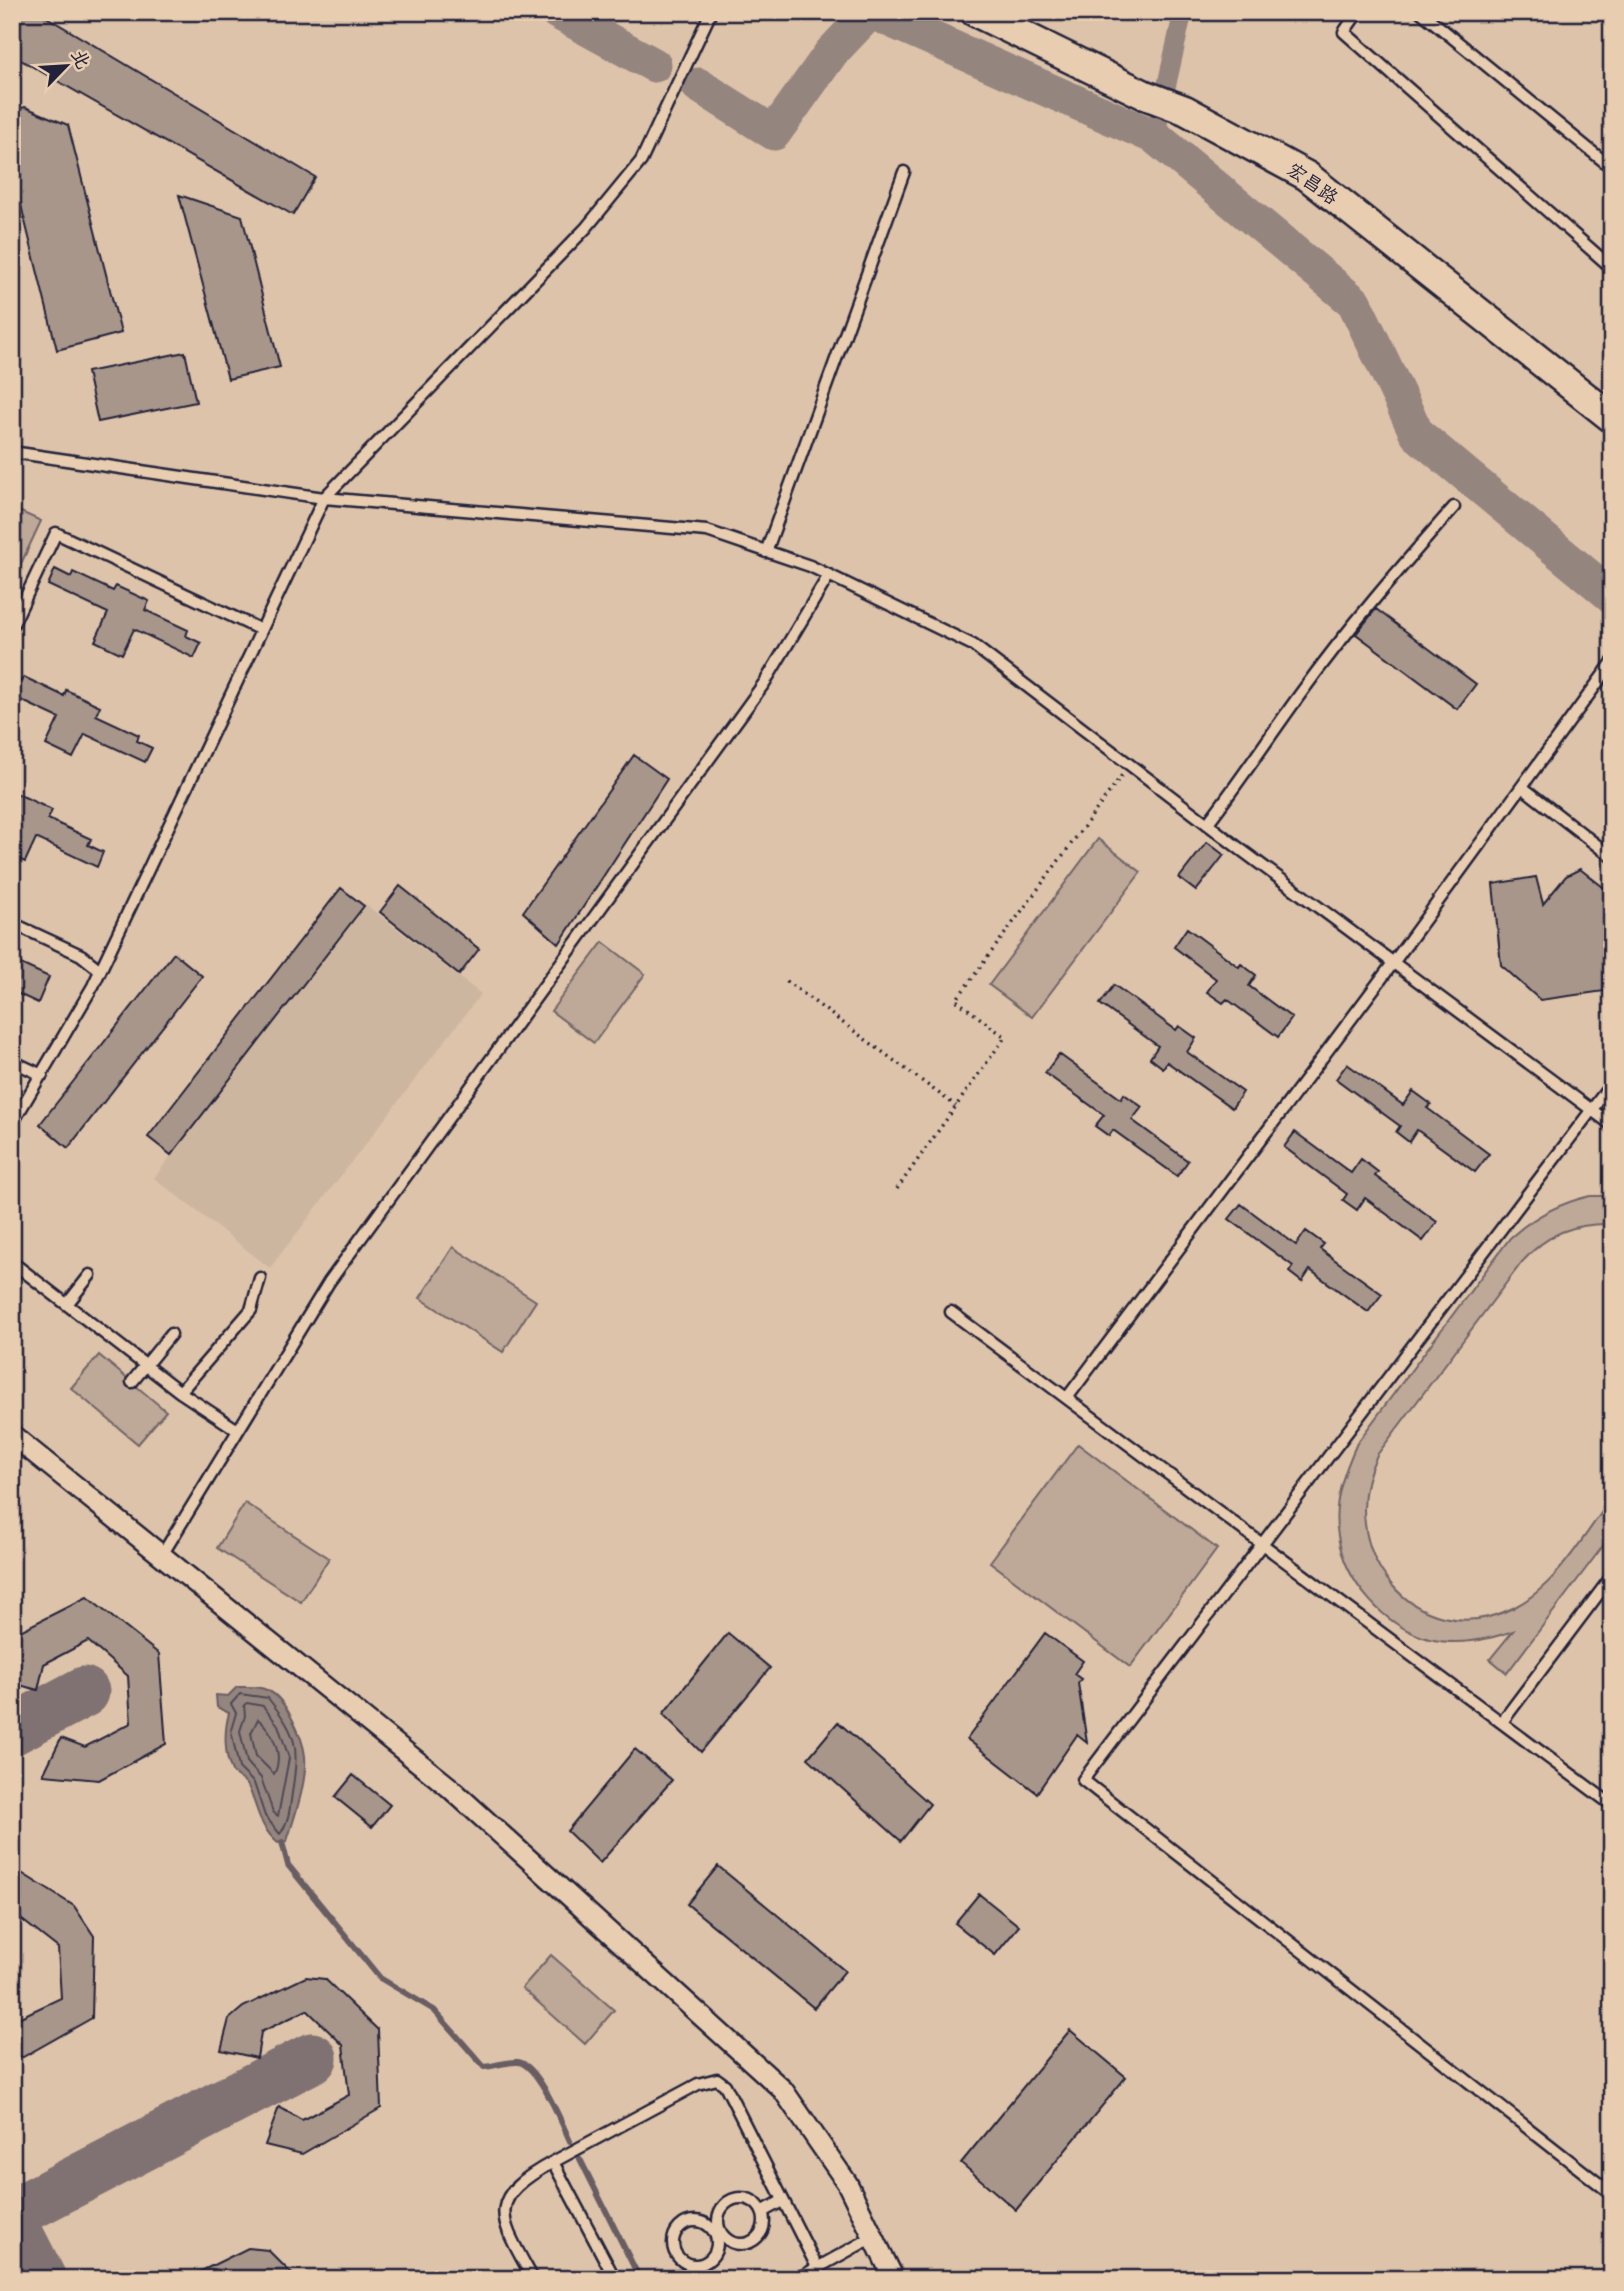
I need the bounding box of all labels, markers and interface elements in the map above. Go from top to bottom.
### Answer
north arrow [32,32,102,102]
text: 北 [67,46,94,73]
street label: 宏昌路 [1283,158,1342,209]

